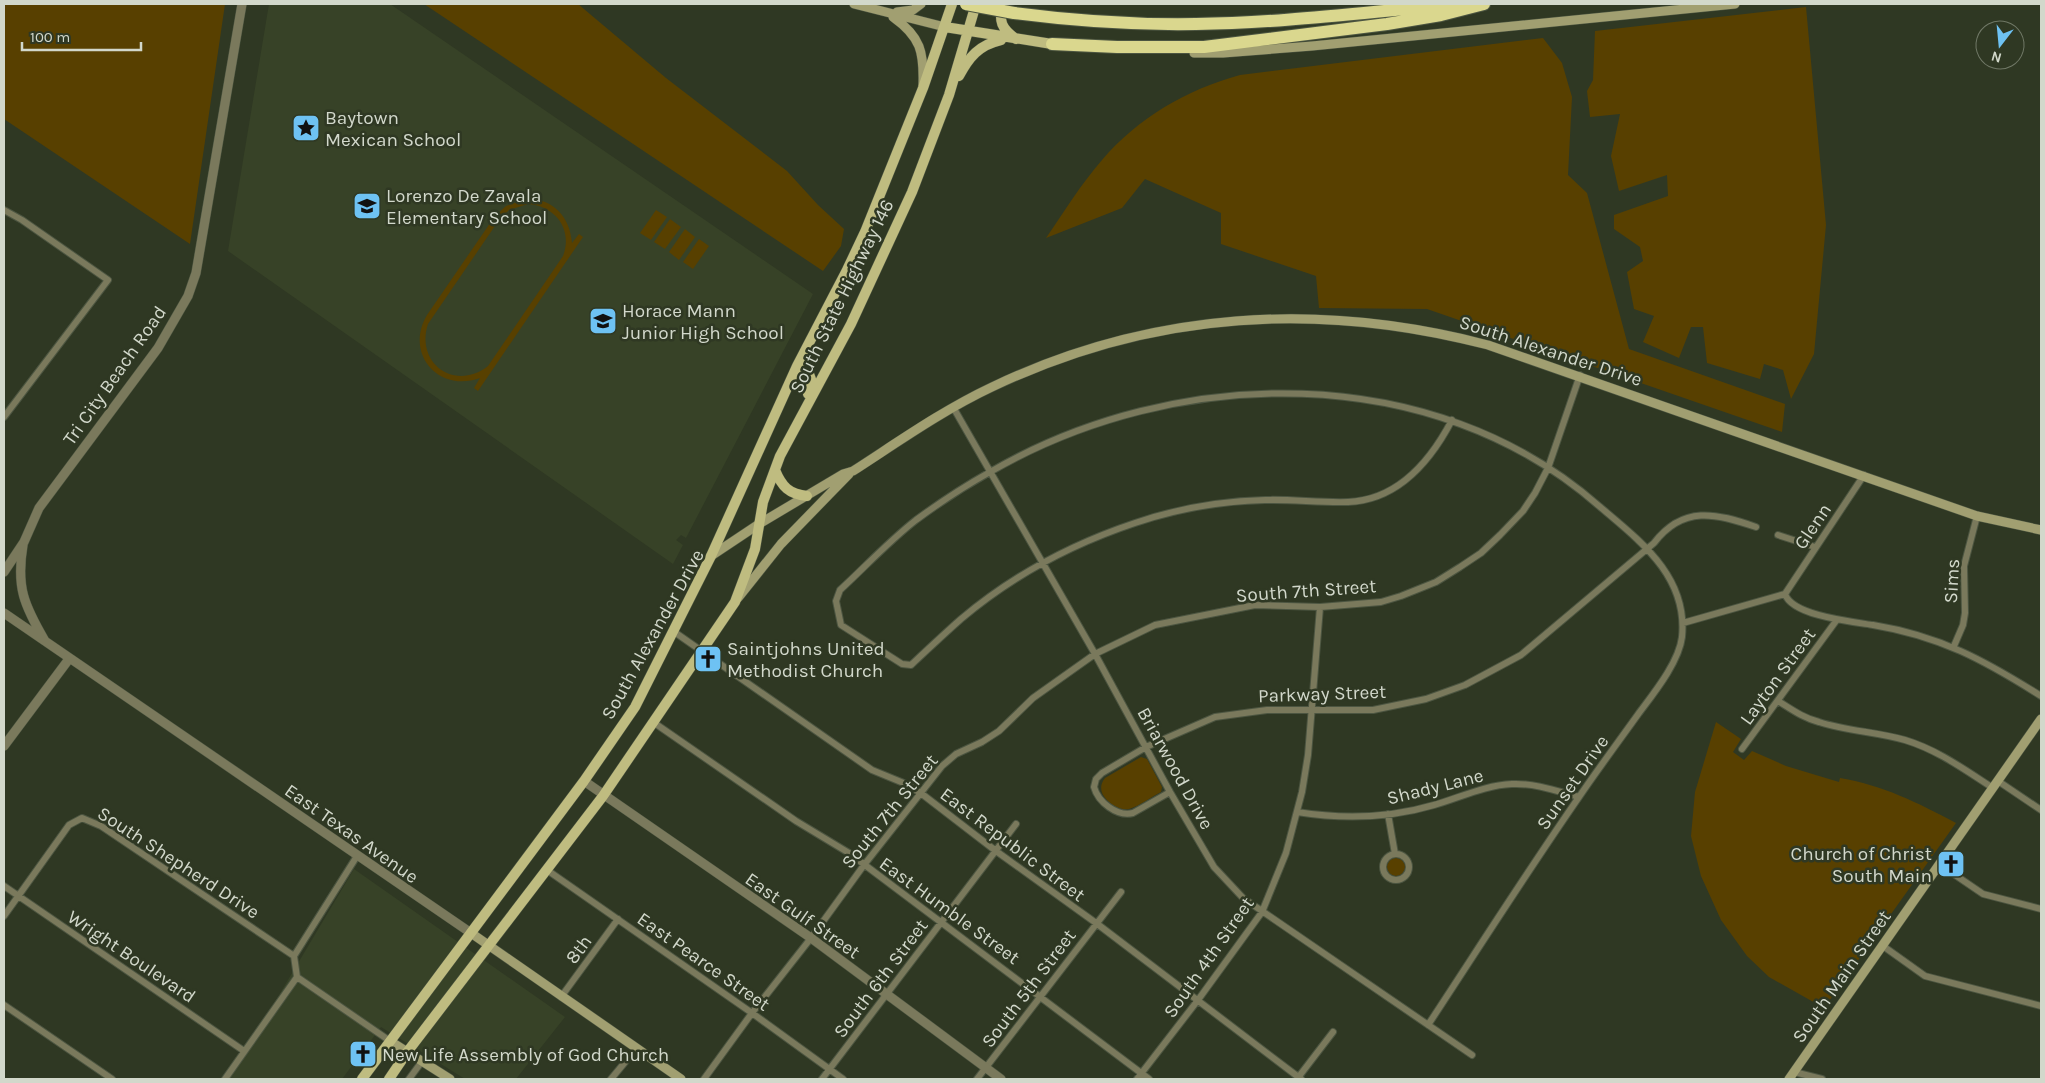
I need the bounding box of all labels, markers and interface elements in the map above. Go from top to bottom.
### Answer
scale bar [22,20,141,52]
north arrow [1975,20,2025,70]
text: 100 m [30,28,70,46]
text: N [1989,47,2004,67]
place label: Baytown Mexican School [325,107,461,151]
place icon: Baytown Mexican School [291,113,321,143]
place label: Lorenzo De Zavala Elementary School [386,185,547,229]
school or university icon: Lorenzo De Zavala Elementary School [352,191,382,221]
street label: South State Highway 146 [785,196,898,397]
place label: Horace Mann Junior High School [622,300,784,344]
street label: Tri City Beach Road [59,302,171,449]
school or university icon: Horace Mann Junior High School [588,306,618,336]
street label: South Alexander Drive [1457,311,1645,391]
street label: Glenn [1790,500,1836,554]
street label: South Alexander Drive [597,546,709,723]
street label: Sims [1940,558,1964,604]
street label: South 7th Street [1235,575,1377,607]
street label: Layton Street [1735,624,1820,729]
place label: Saintjohns United Methodist Church [727,638,885,682]
church icon: Saintjohns United Methodist Church [693,644,723,674]
street label: Parkway Street [1258,681,1387,707]
street label: Briarwood Drive [1132,704,1218,833]
street label: Sunset Drive [1532,731,1613,834]
street label: South 7th Street [837,750,943,873]
street label: Shady Lane [1385,764,1486,810]
street label: East Texas Avenue [280,780,422,888]
street label: East Republic Street [936,783,1089,906]
street label: South Shepherd Drive [93,802,264,923]
place label: Church of Christ South Main [1791,843,1932,887]
church icon: Church of Christ South Main [1936,849,1966,879]
street label: East Humble Street [875,853,1024,969]
street label: East Gulf Street [741,868,864,964]
street label: South 4th Street [1159,893,1259,1022]
street label: Wright Boulevard [63,906,200,1008]
street label: South Main Street [1788,906,1896,1047]
street label: East Pearce Street [633,908,774,1016]
street label: South 6th Street [829,915,933,1042]
street label: South 5th Street [977,925,1080,1052]
street label: 8th [561,931,597,968]
church icon: New Life Assembly of God Church [348,1039,378,1069]
place label: New Life Assembly of God Church [382,1044,669,1066]

